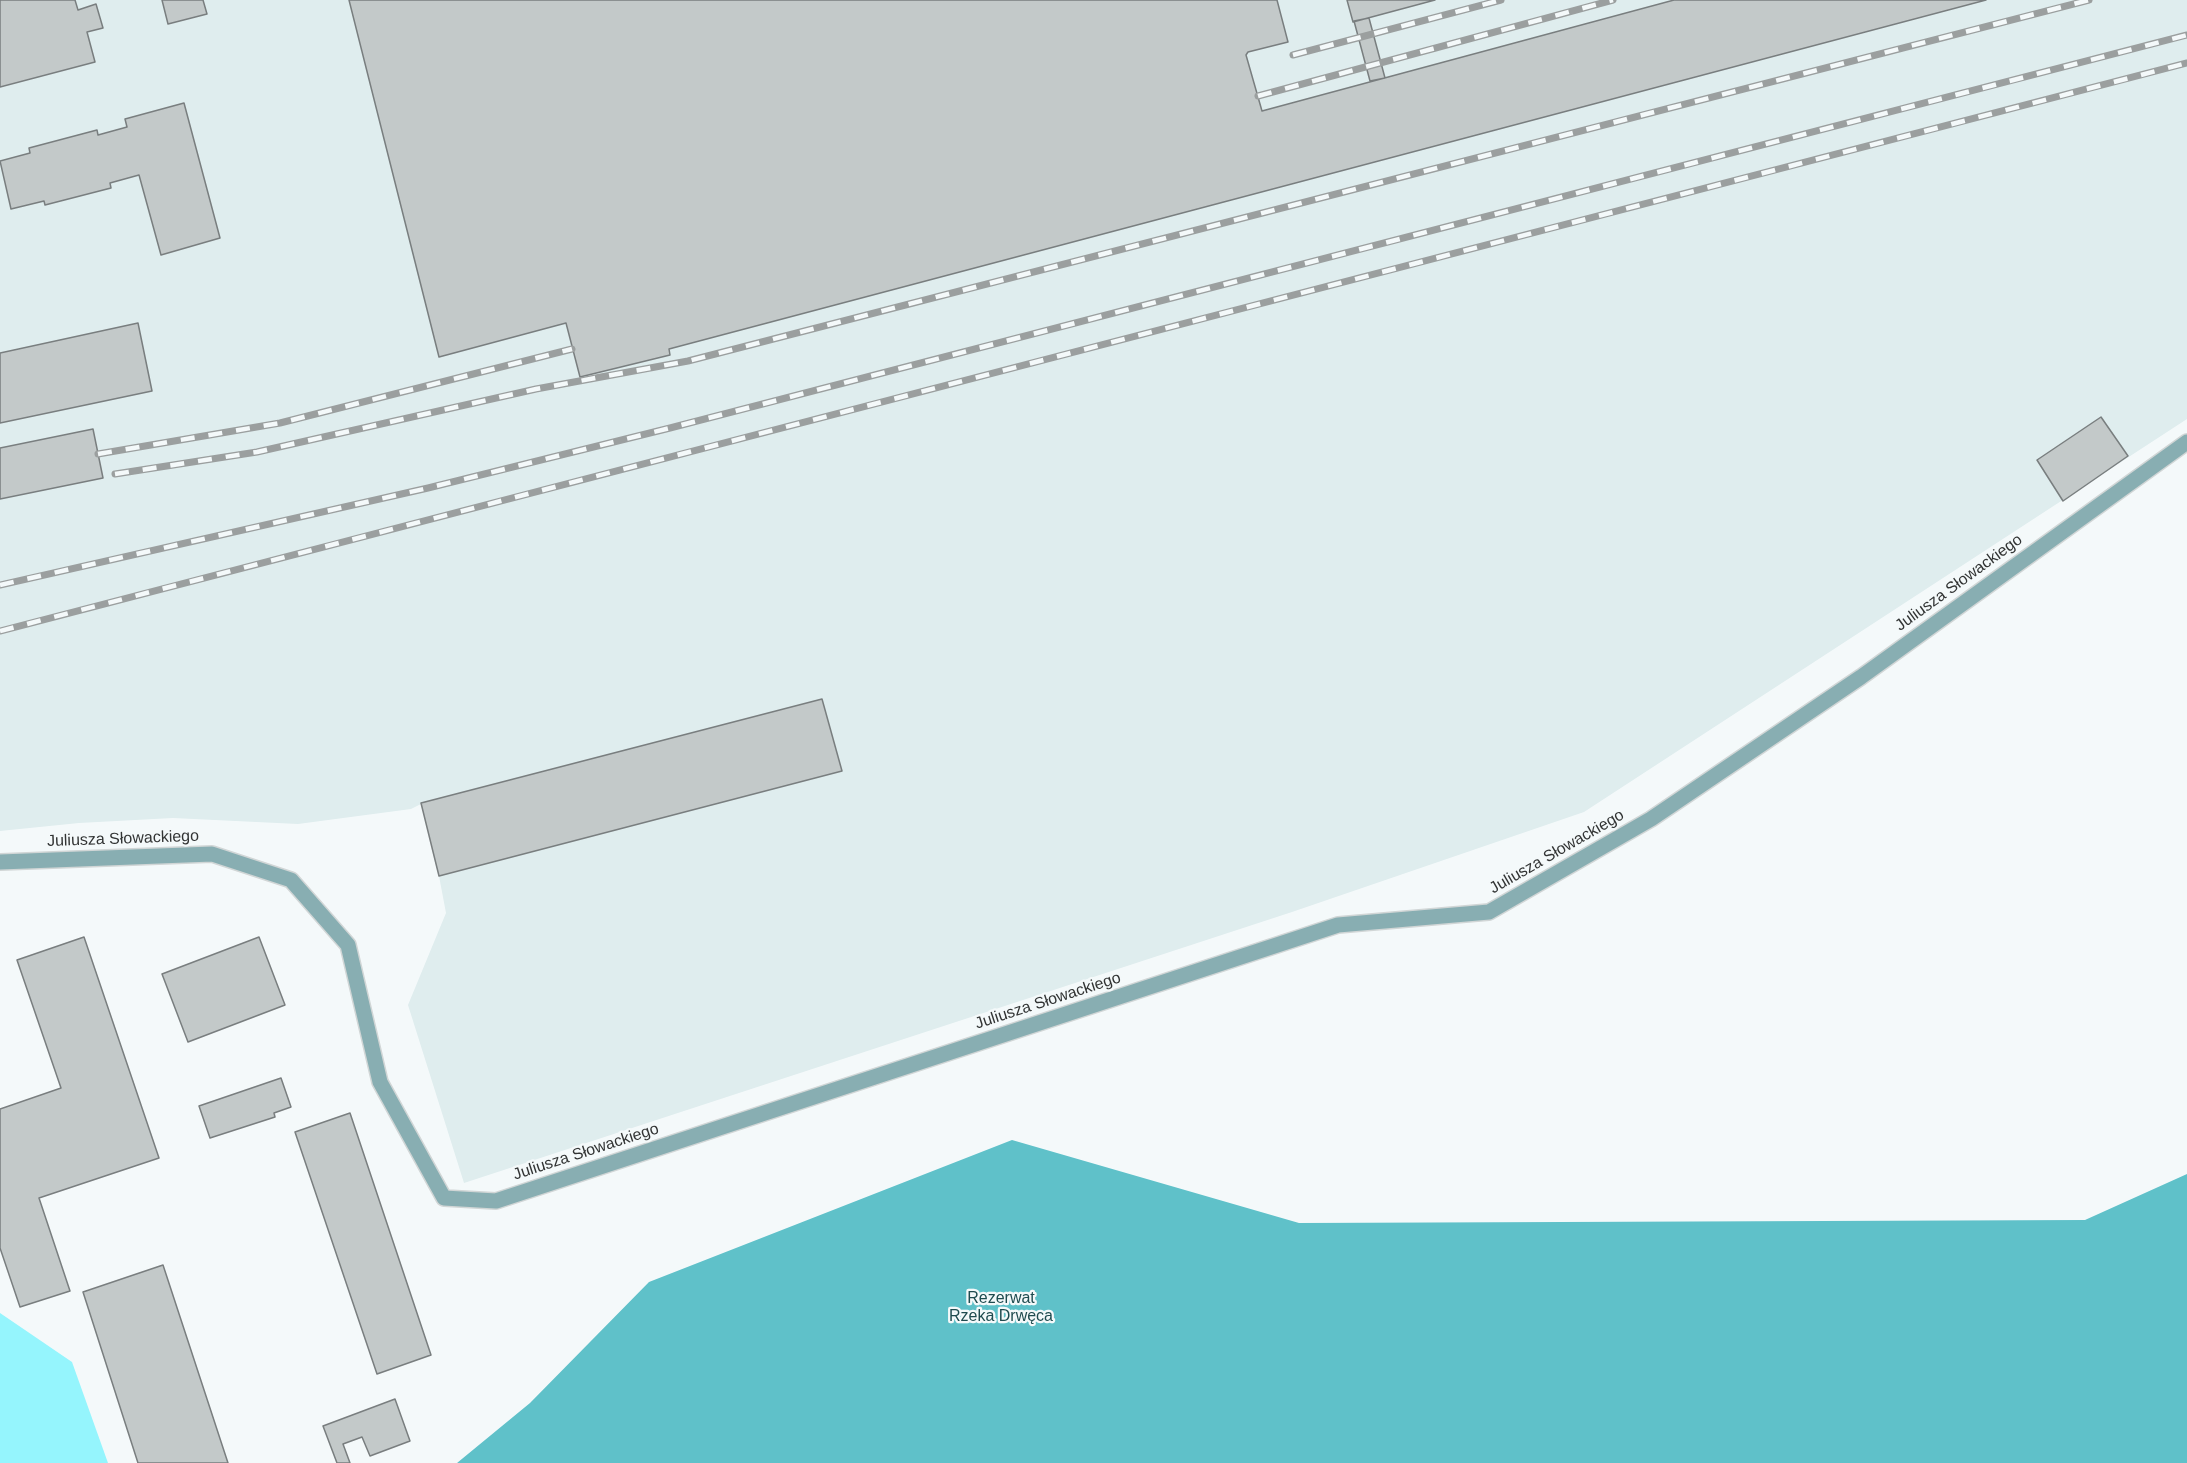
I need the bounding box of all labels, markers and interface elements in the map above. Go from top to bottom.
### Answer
street label: Juliusza Słowackiego [1892,531,2026,635]
street label: Juliusza Słowackiego [1486,806,1628,898]
street label: Juliusza Słowackiego [47,827,199,851]
street label: Juliusza Słowackiego [973,968,1123,1034]
street label: Juliusza Słowackiego [511,1119,661,1185]
park label: Rezerwat Rzeka Drwęca [949,1289,1053,1327]

